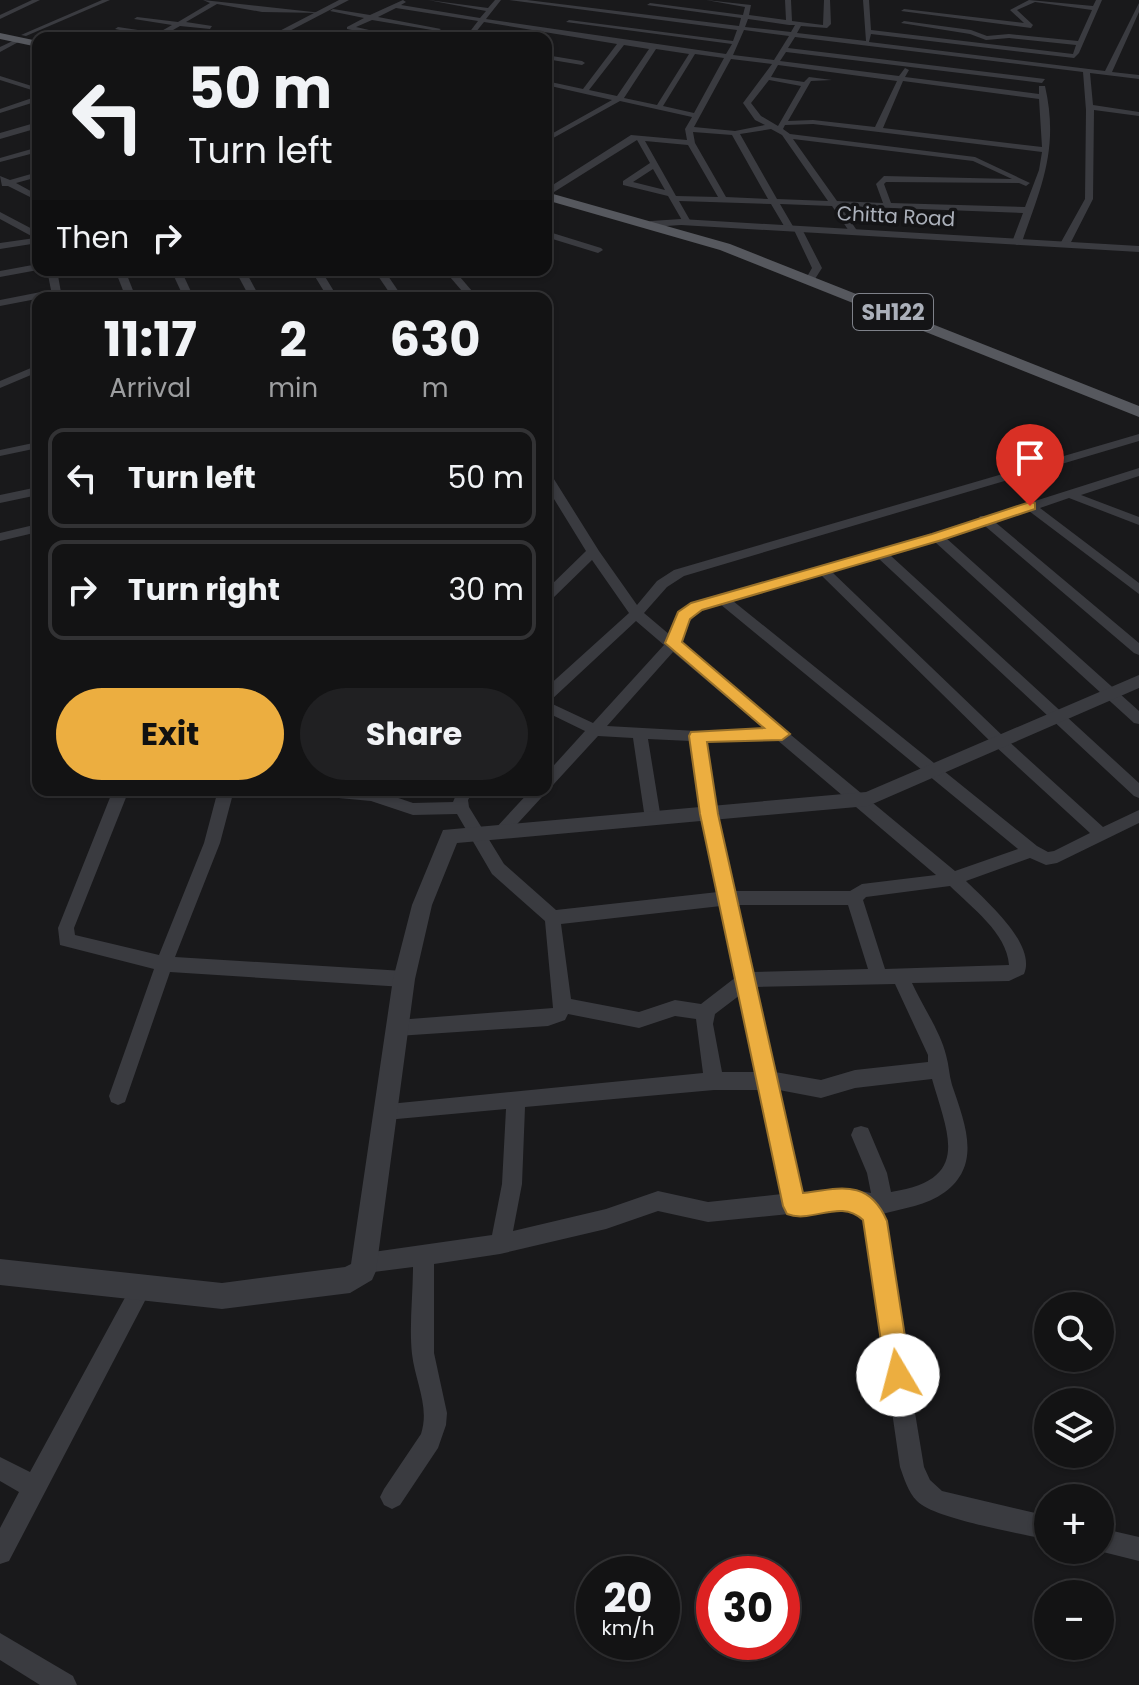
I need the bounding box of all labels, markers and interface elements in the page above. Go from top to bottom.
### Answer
text: 50 m [188,49,332,128]
icon: left [56,64,160,168]
text: Turn left [188,125,333,176]
street label: Chitta Road [836,199,956,233]
text: Then [56,216,129,259]
icon: right [145,216,189,260]
road number: SH122 [853,294,933,330]
text: 11:17 [103,306,197,373]
text: 2 [280,306,307,373]
text: 630 [390,306,481,373]
text: Arrival [109,370,191,406]
text: min [268,370,318,406]
text: m [422,370,448,406]
pin [996,424,1064,506]
icon: arrive [1008,436,1052,480]
icon: left [60,456,104,500]
text: Turn left [128,456,256,499]
text: 50 m [447,456,524,499]
icon: right [60,568,104,612]
text: Turn right [128,568,280,611]
text: 30 m [449,568,524,611]
button: Exit [56,688,284,780]
button: Share [300,688,528,780]
map controls [1034,1292,1114,1660]
button: search [1034,1292,1114,1372]
position arrow [856,1333,940,1417]
button: layers [1034,1388,1114,1468]
button: + [1034,1484,1114,1564]
speed limit sign: 30 [696,1556,800,1660]
text: 20 [604,1570,652,1626]
button: − [1034,1580,1114,1660]
text: km/h [601,1614,655,1642]

